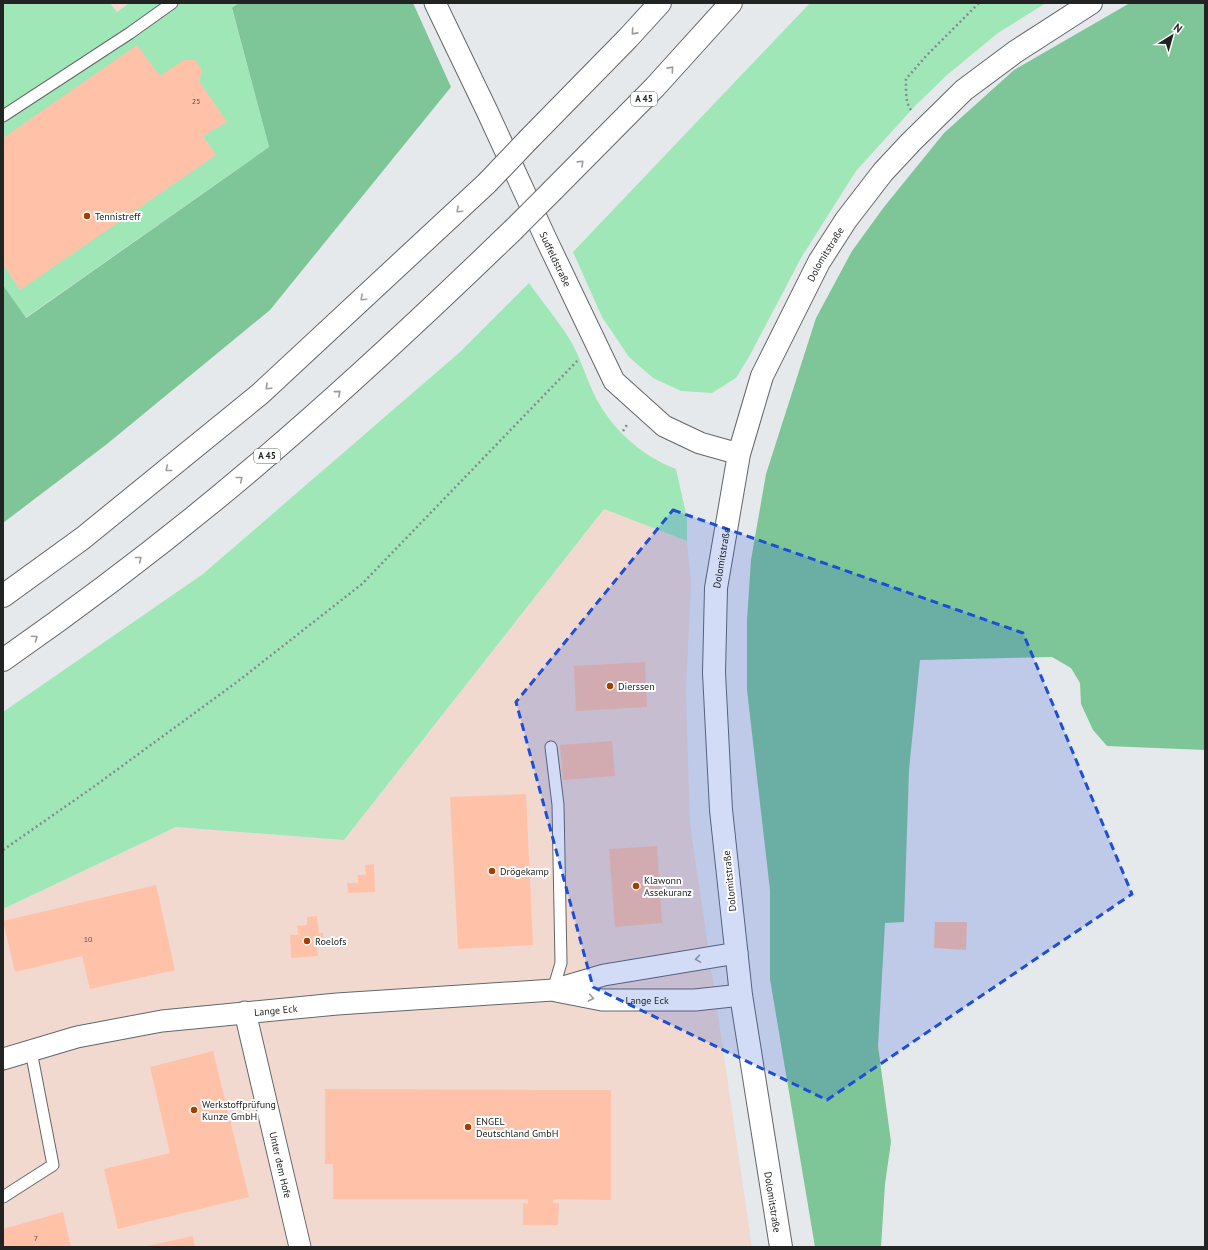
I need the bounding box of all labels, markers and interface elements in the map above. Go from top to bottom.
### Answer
north arrow [1152,16,1192,56]
text: N [1171,20,1185,36]
one-way arrow [631,27,639,35]
one-way arrow [666,67,673,74]
road number: A 45 [631,92,657,106]
house number: 25 [192,96,200,106]
one-way arrow [576,160,584,168]
one-way arrow [456,205,464,212]
place label: Tennistreff [95,210,141,223]
marker: Tennistreff [82,211,92,221]
street label: Dolomitstraße [804,225,847,284]
street label: Sudfeldstraße [536,230,574,289]
one-way arrow [361,293,368,300]
one-way arrow [265,382,273,389]
one-way arrow [334,391,341,398]
road number: A 45 [254,449,280,463]
one-way arrow [165,465,172,472]
one-way arrow [236,476,243,483]
street label: Dolomitstraße [710,527,733,589]
one-way arrow [134,557,141,564]
one-way arrow [31,635,38,643]
place label: Dierssen [618,680,655,693]
marker: Dierssen [605,681,615,691]
street label: Dolomitstraße [720,850,739,912]
place label: Drögekamp [500,865,549,878]
marker: Drögekamp [487,866,497,876]
place label: Klawonn Assekuranz [644,874,692,899]
marker: Klawonn Assekuranz [631,881,641,891]
house number: 10 [84,934,93,944]
place label: Roelofs [315,935,346,948]
marker: Roelofs [302,936,312,946]
one-way arrow [695,955,701,963]
one-way arrow [588,993,595,1002]
street label: Lange Eck [625,994,669,1007]
street label: Lange Eck [254,1002,298,1019]
place label: Werkstoffprüfung Kunze GmbH [202,1098,276,1123]
marker: Werkstoffprüfung Kunze GmbH [189,1105,199,1115]
place label: ENGEL Deutschland GmbH [476,1115,558,1140]
marker: ENGEL Deutschland GmbH [463,1122,473,1132]
street label: Unter dem Hofe [266,1130,294,1200]
street label: Dolomitstraße [761,1171,784,1233]
house number: 7 [34,1233,38,1243]

